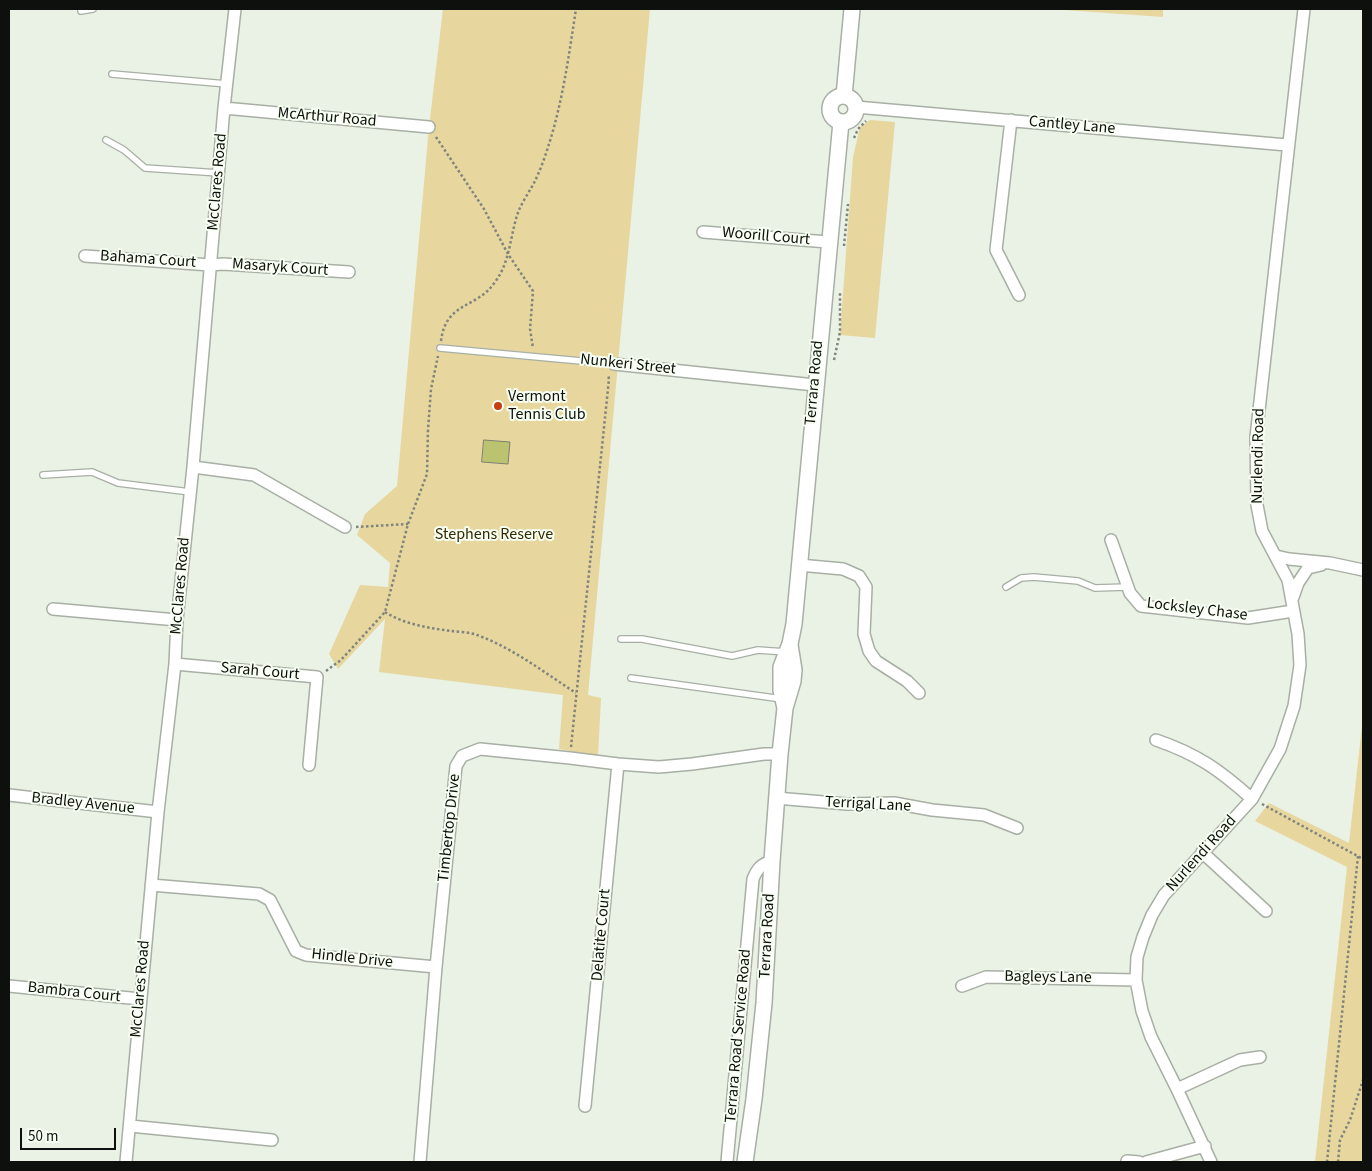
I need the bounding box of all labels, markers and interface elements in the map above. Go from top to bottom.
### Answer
street label: McArthur Road [277,104,377,132]
street label: Cantley Lane [1028,113,1116,139]
street label: McClares Road [204,132,232,232]
street label: Woorill Court [721,224,811,250]
street label: Bahama Court [99,247,197,273]
street label: Masaryk Court [231,255,329,281]
street label: Terrara Road [802,340,828,426]
street label: Nunkeri Street [579,350,677,380]
place label: Vermont Tennis Club [508,387,586,425]
marker: Vermont Tennis Club [492,400,504,412]
street label: Nurlendi Road [1249,408,1269,504]
park label: Stephens Reserve [435,525,553,545]
street label: McClares Road [167,536,195,636]
street label: Locksley Chase [1145,594,1249,626]
street label: Sarah Court [220,659,300,685]
street label: Timbertop Drive [435,773,465,883]
street label: Bradley Avenue [30,789,136,819]
street label: Terrigal Lane [824,793,912,817]
street label: Nurlendi Road [1163,812,1241,896]
street label: Delatite Court [588,888,616,982]
street label: Terrara Road [756,893,780,979]
street label: McClares Road [127,939,155,1039]
street label: Hindle Drive [310,945,394,973]
street label: Terrara Road Service Road [722,948,756,1124]
street label: Bagleys Lane [1004,968,1092,988]
street label: Bambra Court [27,979,121,1007]
scale bar [22,1118,119,1150]
text: 50 m [28,1126,58,1147]

